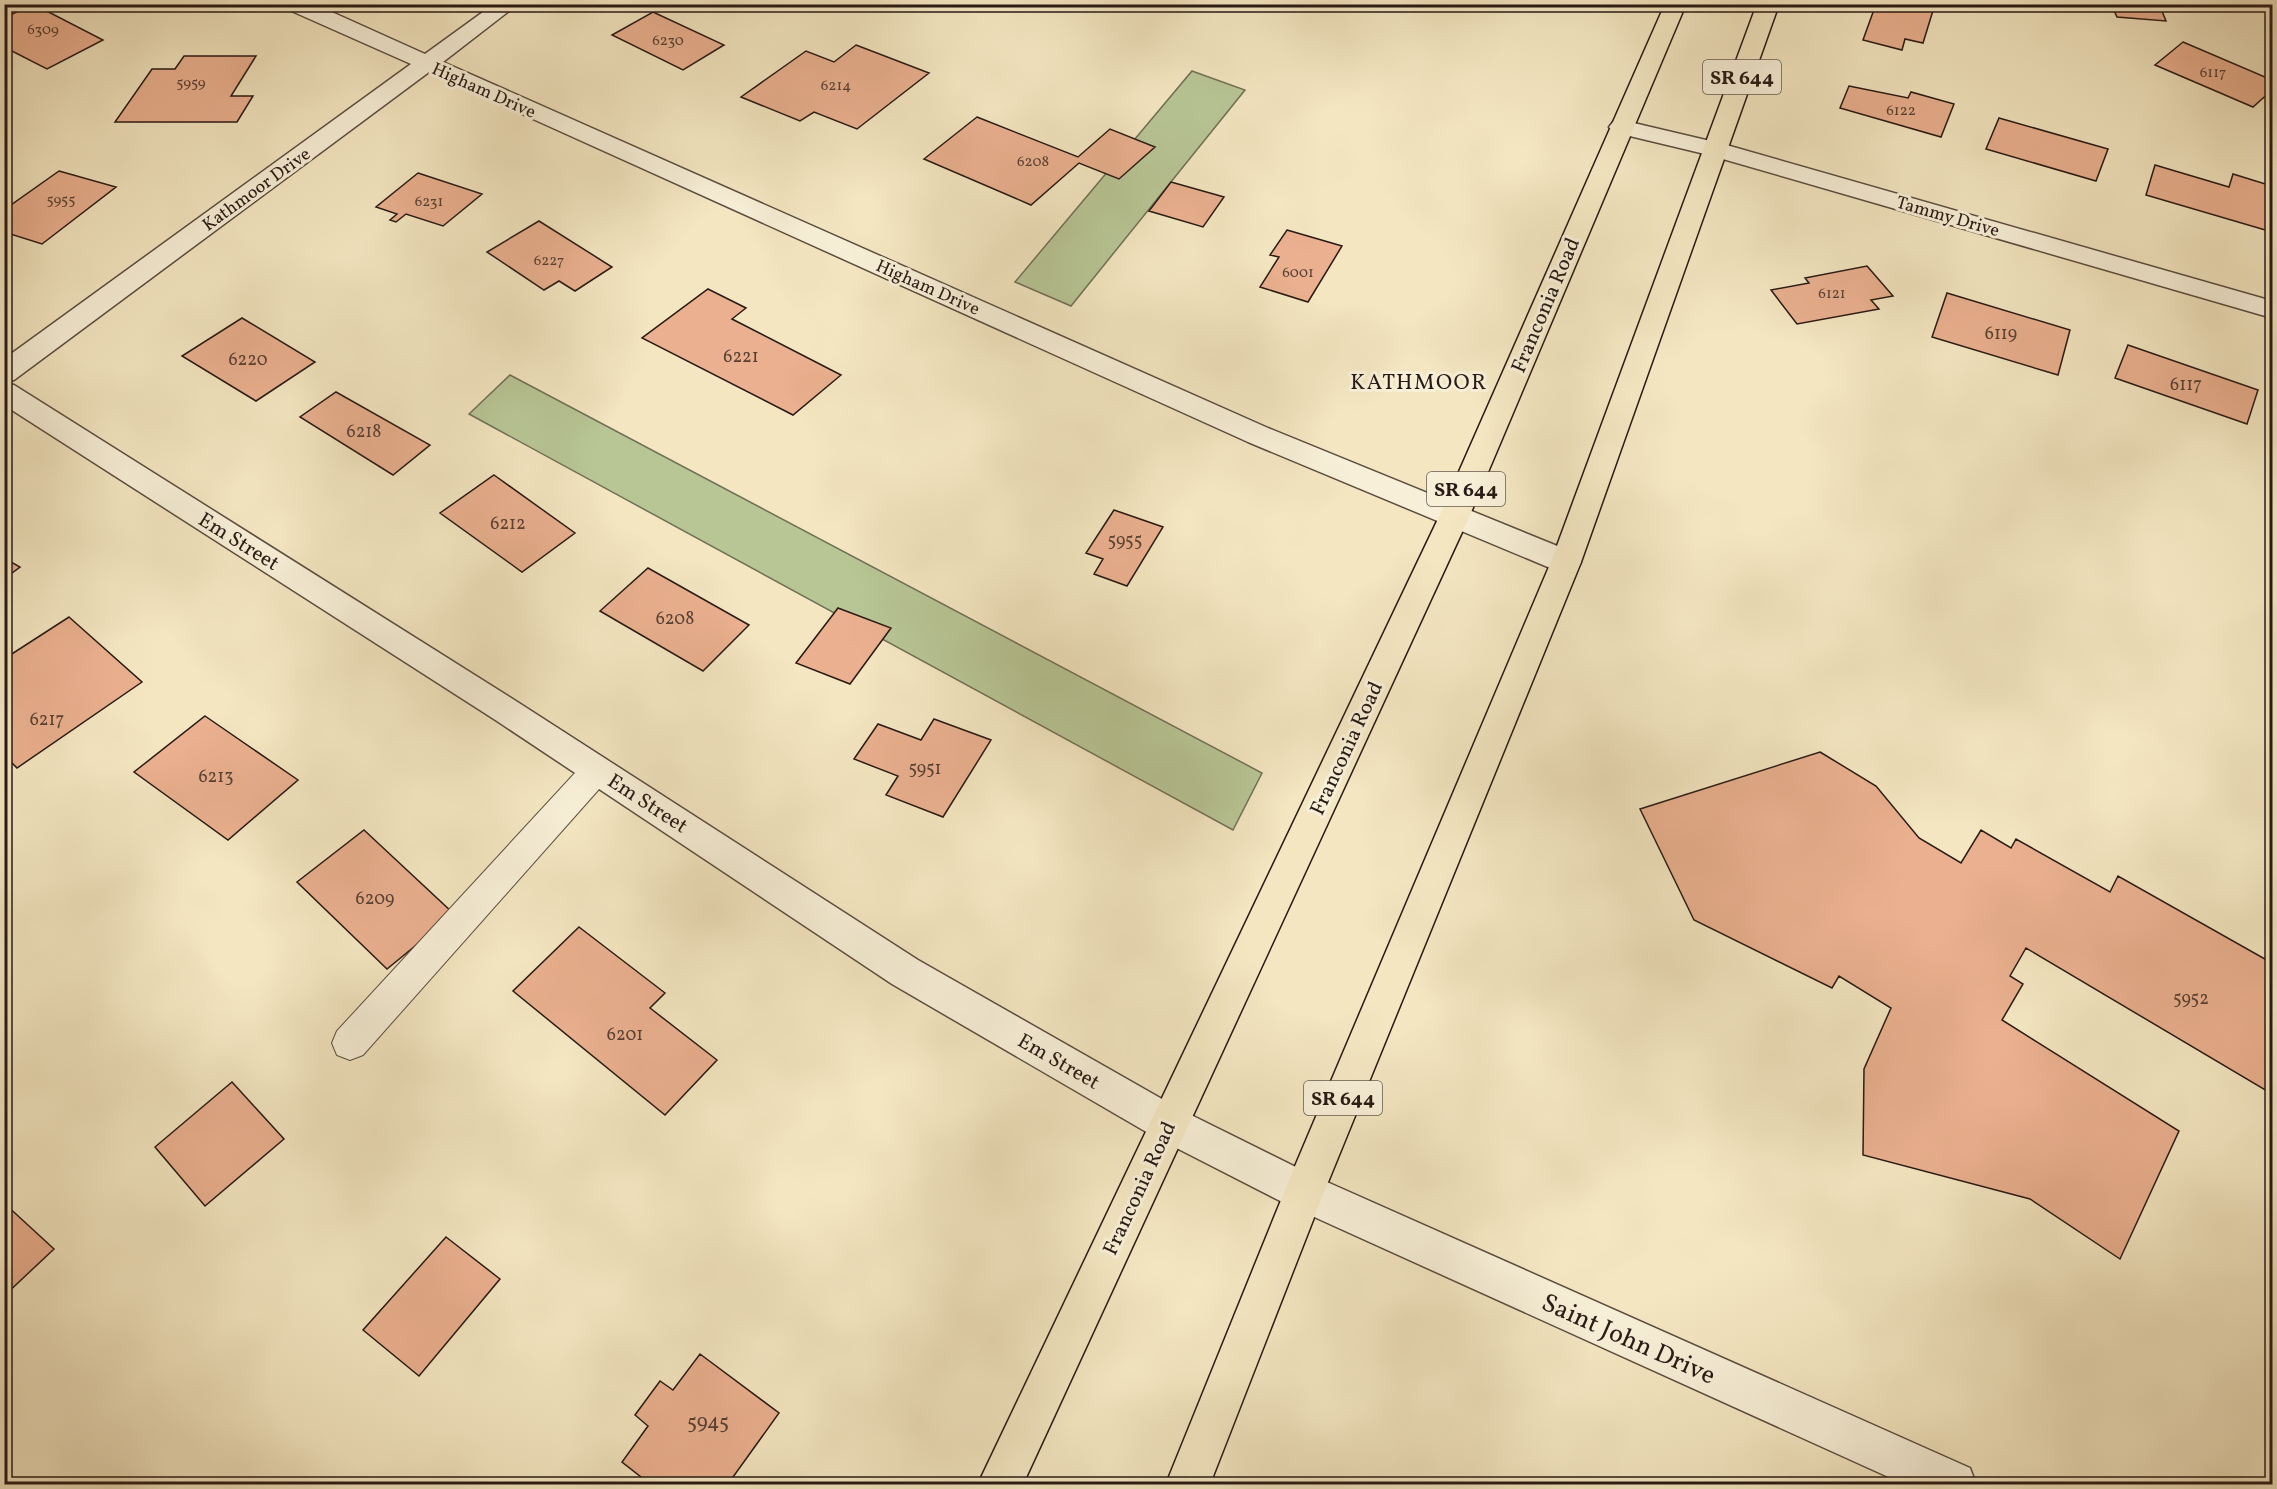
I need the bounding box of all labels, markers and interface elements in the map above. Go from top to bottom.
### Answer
house number: 6309 [27,20,59,41]
house number: 6230 [652,31,684,52]
street label: Higham Drive [427,57,539,125]
road number: SR 644 [1703,60,1781,94]
house number: 6117 [2200,63,2226,84]
house number: 5959 [176,73,206,94]
house number: 6214 [821,76,851,97]
house number: 6122 [1886,101,1916,122]
street label: Kathmoor Drive [198,142,316,238]
house number: 6208 [1017,152,1049,173]
house number: 5955 [47,190,75,211]
street label: Tammy Drive [1893,191,2002,244]
house number: 6231 [415,192,443,213]
street label: Franconia Road [1505,233,1588,378]
house number: 6227 [534,251,564,272]
street label: Higham Drive [871,254,983,322]
house number: 6001 [1282,263,1314,284]
house number: 6121 [1818,284,1846,305]
house number: 6119 [1985,322,2017,347]
house number: 6221 [723,345,759,370]
house number: 6220 [228,348,268,373]
district label: KATHMOOR [1350,368,1488,399]
house number: 6117 [2170,373,2202,398]
house number: 6218 [347,420,381,445]
road number: SR 644 [1427,472,1505,506]
street label: Em Street [192,506,284,579]
house number: 6212 [490,512,526,537]
house number: 5955 [1108,529,1142,554]
house number: 6208 [656,607,694,632]
street label: Franconia Road [1304,677,1391,820]
house number: 6217 [30,708,64,733]
house number: 5951 [908,757,942,782]
house number: 6213 [199,765,234,790]
street label: Em Street [601,767,693,841]
house number: 6209 [356,887,394,912]
house number: 5952 [2173,987,2209,1012]
house number: 6201 [607,1023,643,1048]
street label: Em Street [1012,1027,1105,1097]
road number: SR 644 [1304,1081,1382,1115]
street label: Franconia Road [1097,1117,1184,1260]
street label: Saint John Drive [1536,1285,1721,1394]
house number: 5945 [687,1408,729,1437]

